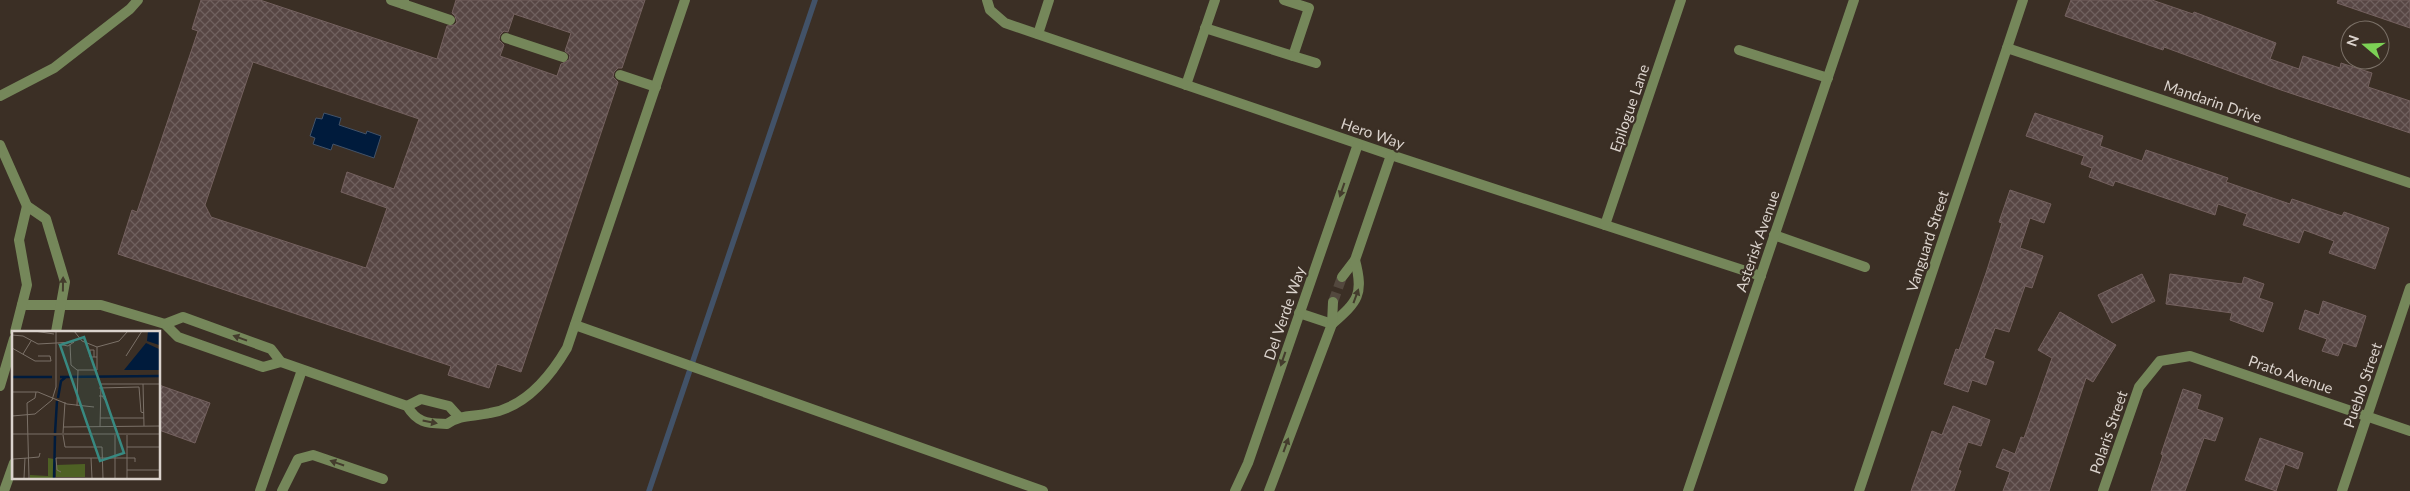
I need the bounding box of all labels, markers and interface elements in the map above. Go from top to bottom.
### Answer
north arrow [2340,20,2390,70]
text: N [2342,33,2362,48]
street label: Epilogue Lane [1606,62,1652,154]
street label: Mandarin Drive [2162,76,2264,126]
street label: Hero Way [1339,114,1407,152]
one-way arrow [1338,183,1346,198]
street label: Asterisk Avenue [1731,188,1783,294]
street label: Vanguard Street [1902,188,1952,294]
street label: Del Verde Way [1260,264,1309,362]
one-way arrow [59,276,67,292]
one-way arrow [1352,288,1360,303]
inset map [12,331,160,478]
one-way arrow [232,334,247,342]
street label: Pueblo Street [2339,339,2385,430]
street label: Prato Avenue [2246,351,2336,397]
one-way arrow [1279,352,1287,367]
street label: Polaris Street [2085,387,2131,476]
one-way arrow [423,419,439,427]
one-way arrow [1283,438,1290,453]
one-way arrow [329,459,344,466]

